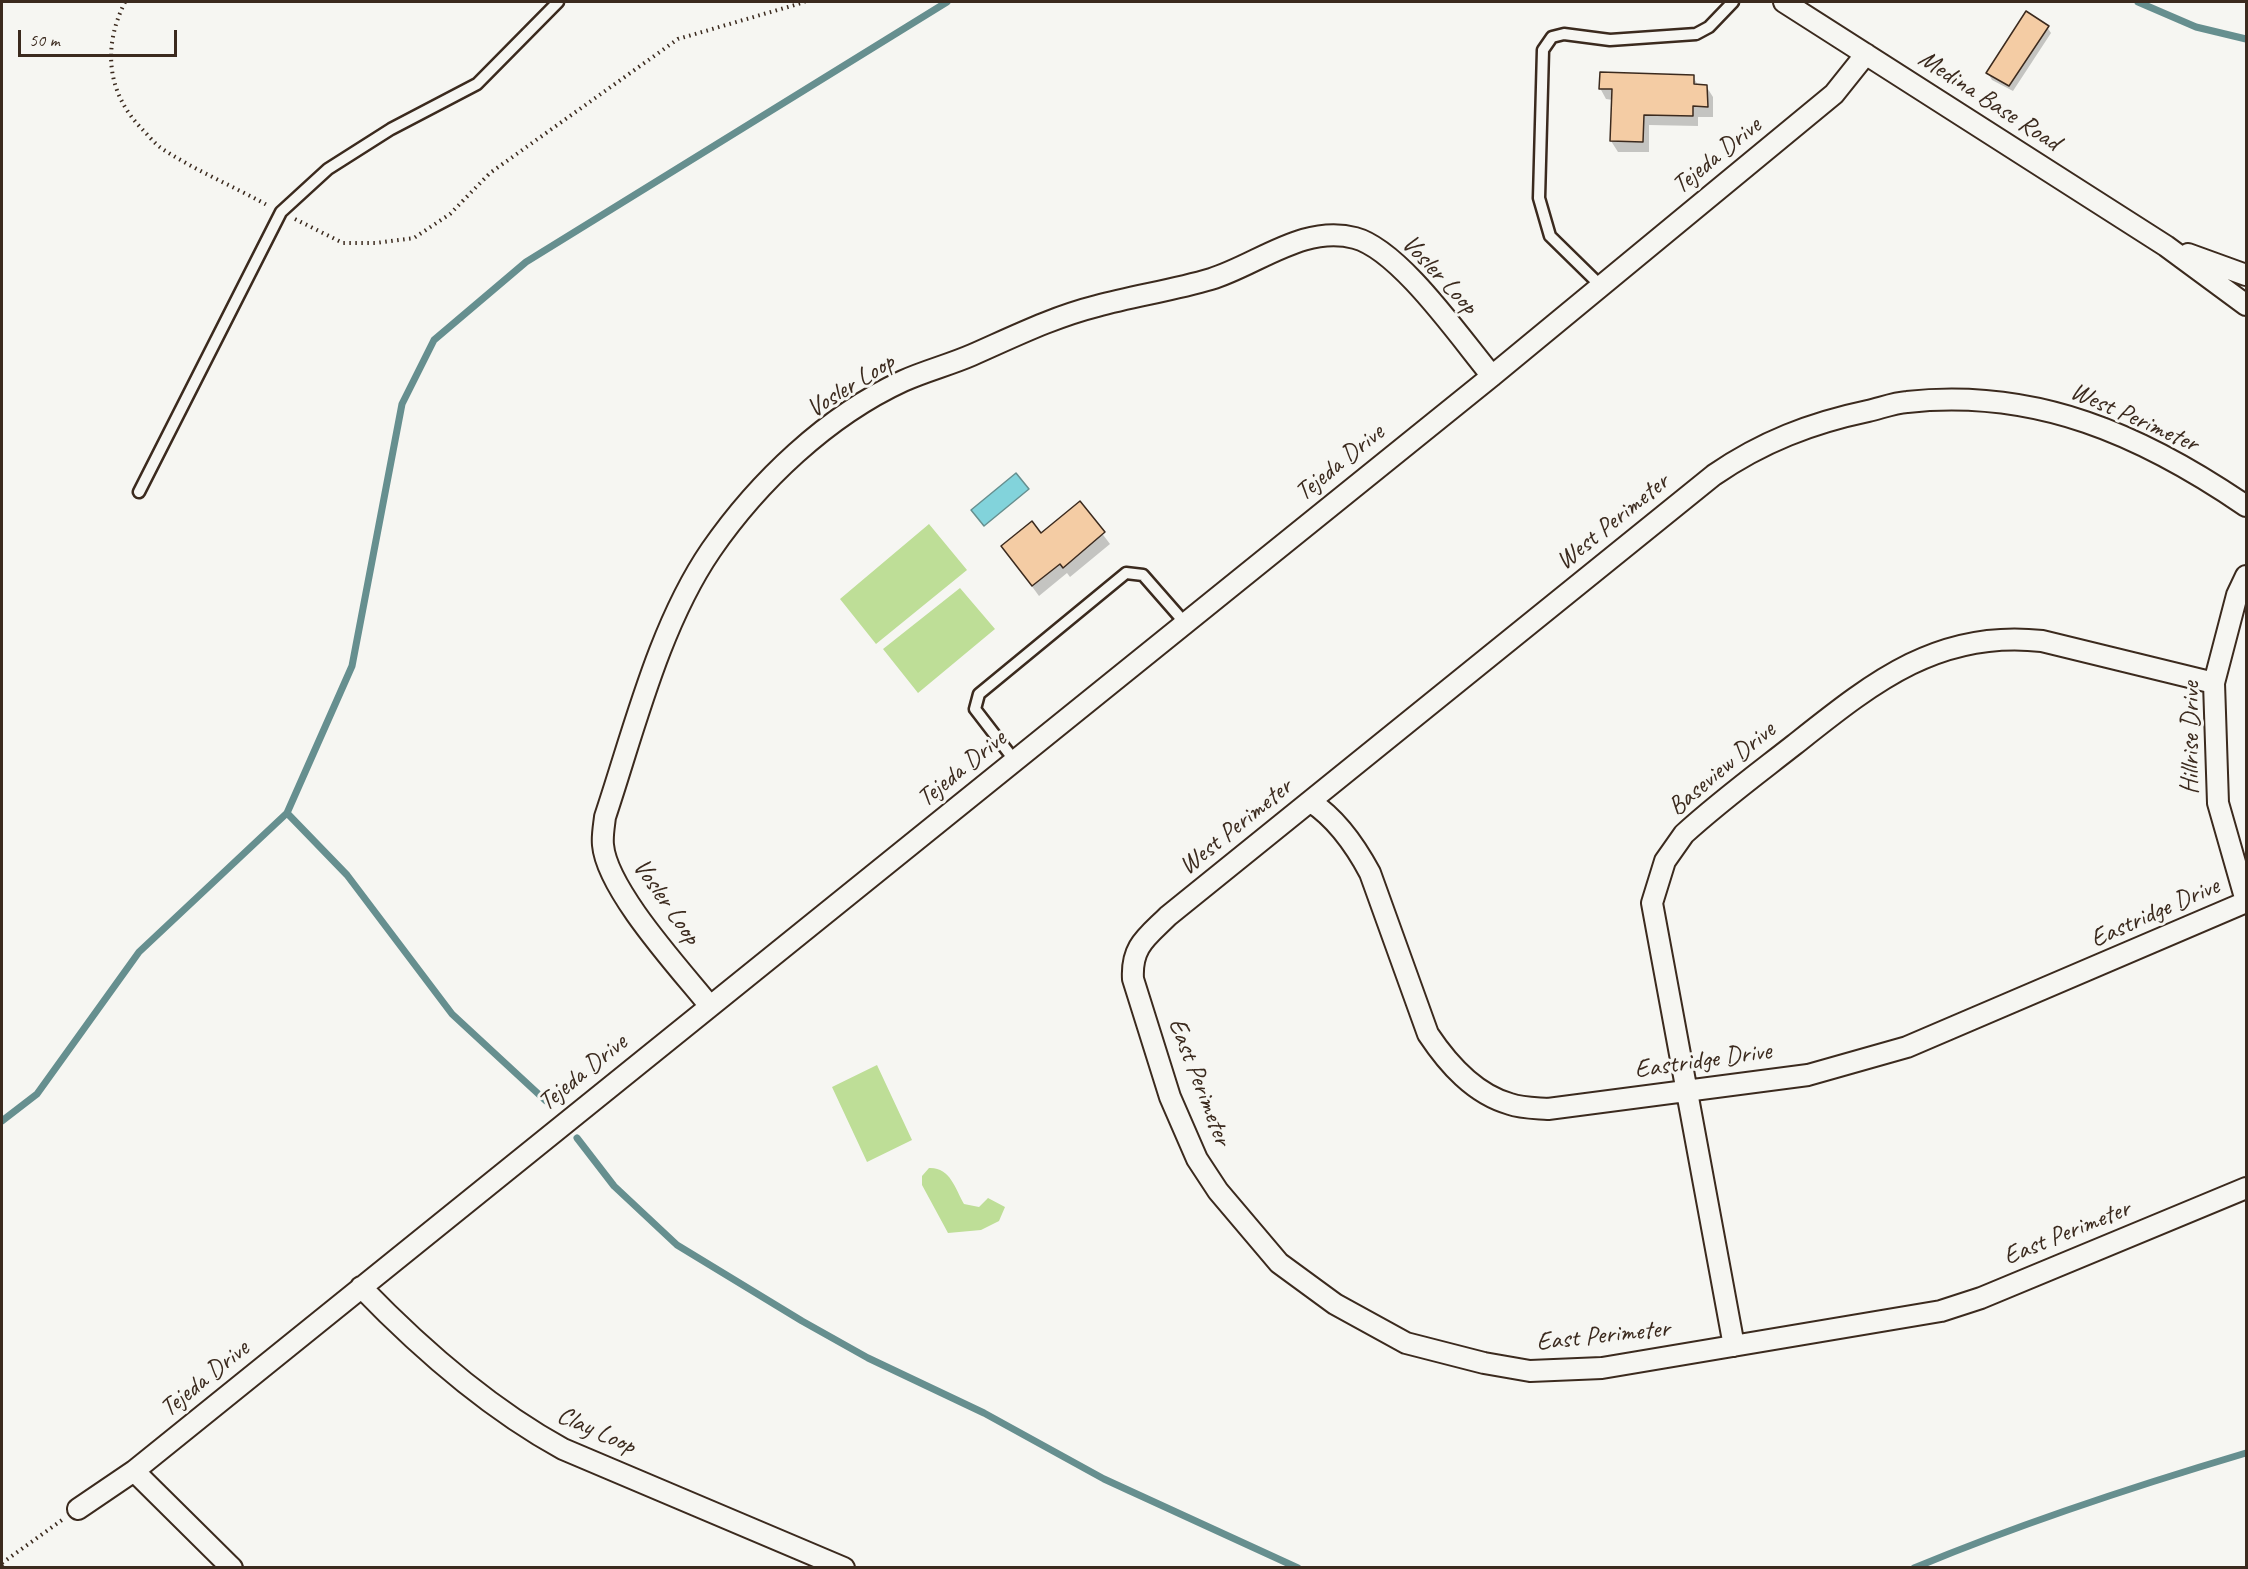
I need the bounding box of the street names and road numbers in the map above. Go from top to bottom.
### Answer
street label: Medina Base Road [1912,44,2066,158]
street label: Tejeda Drive [1666,111,1768,201]
street label: Vosler Loop [1394,229,1484,321]
street label: Vosler Loop [801,347,901,425]
street label: West Perimeter [2065,376,2203,460]
street label: Tejeda Drive [1289,418,1391,508]
street label: West Perimeter [1550,467,1676,577]
street label: Hillrise Drive [2175,681,2207,795]
street label: Baseview Drive [1662,715,1782,823]
street label: Tejeda Drive [911,724,1013,814]
street label: West Perimeter [1173,772,1299,882]
street label: Vosler Loop [625,853,707,951]
street label: Eastridge Drive [2086,871,2224,955]
street label: East Perimeter [1160,1014,1238,1150]
street label: Tejeda Drive [532,1028,634,1118]
street label: Eastridge Drive [1633,1036,1773,1086]
street label: East Perimeter [1999,1193,2135,1273]
street label: East Perimeter [1535,1313,1671,1359]
street label: Tejeda Drive [154,1334,256,1424]
street label: Clay Loop [552,1400,640,1462]

